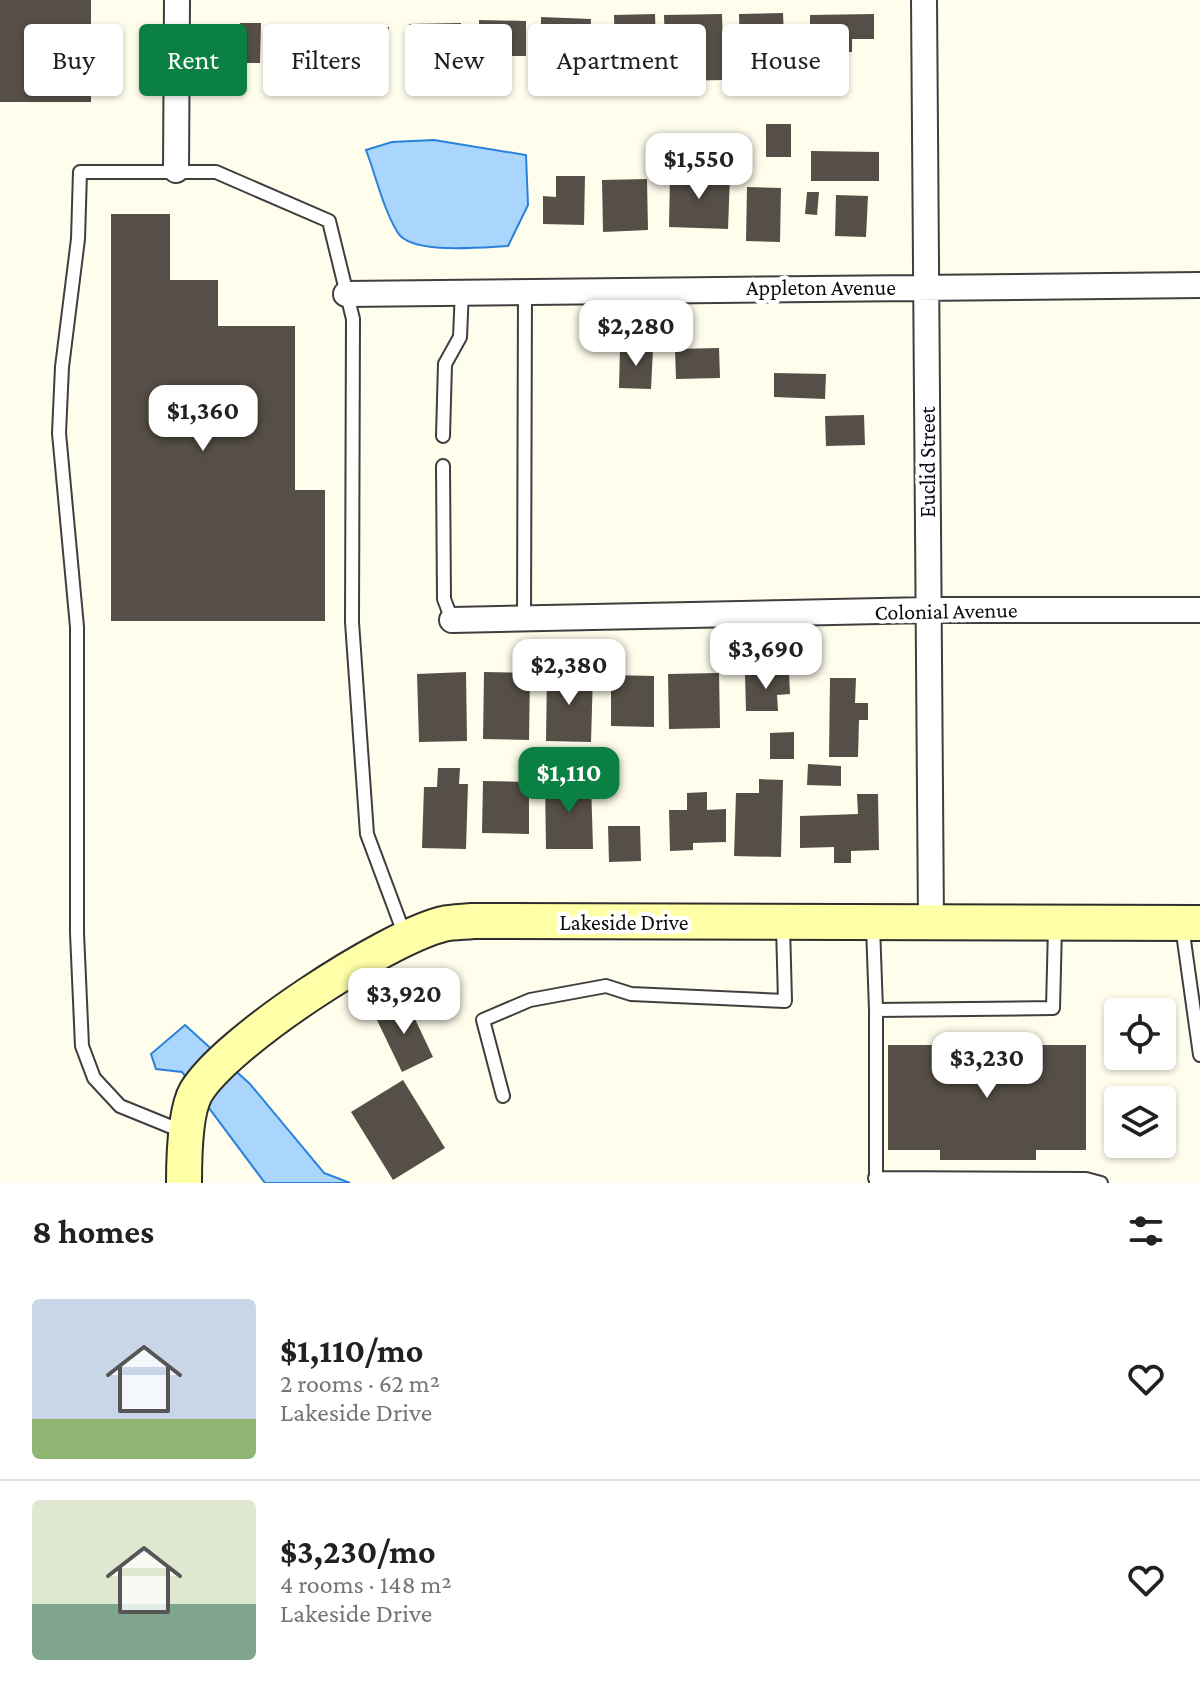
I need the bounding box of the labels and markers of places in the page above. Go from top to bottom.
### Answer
pin: $1,550 [634,133,764,201]
pin: $2,280 [571,300,701,368]
pin: $1,360 [138,385,268,453]
pin: $3,690 [701,623,831,691]
pin: $2,380 [504,639,634,707]
pin: $1,110 [504,747,634,815]
pin: $3,920 [339,968,469,1036]
pin: $3,230 [922,1032,1052,1100]

